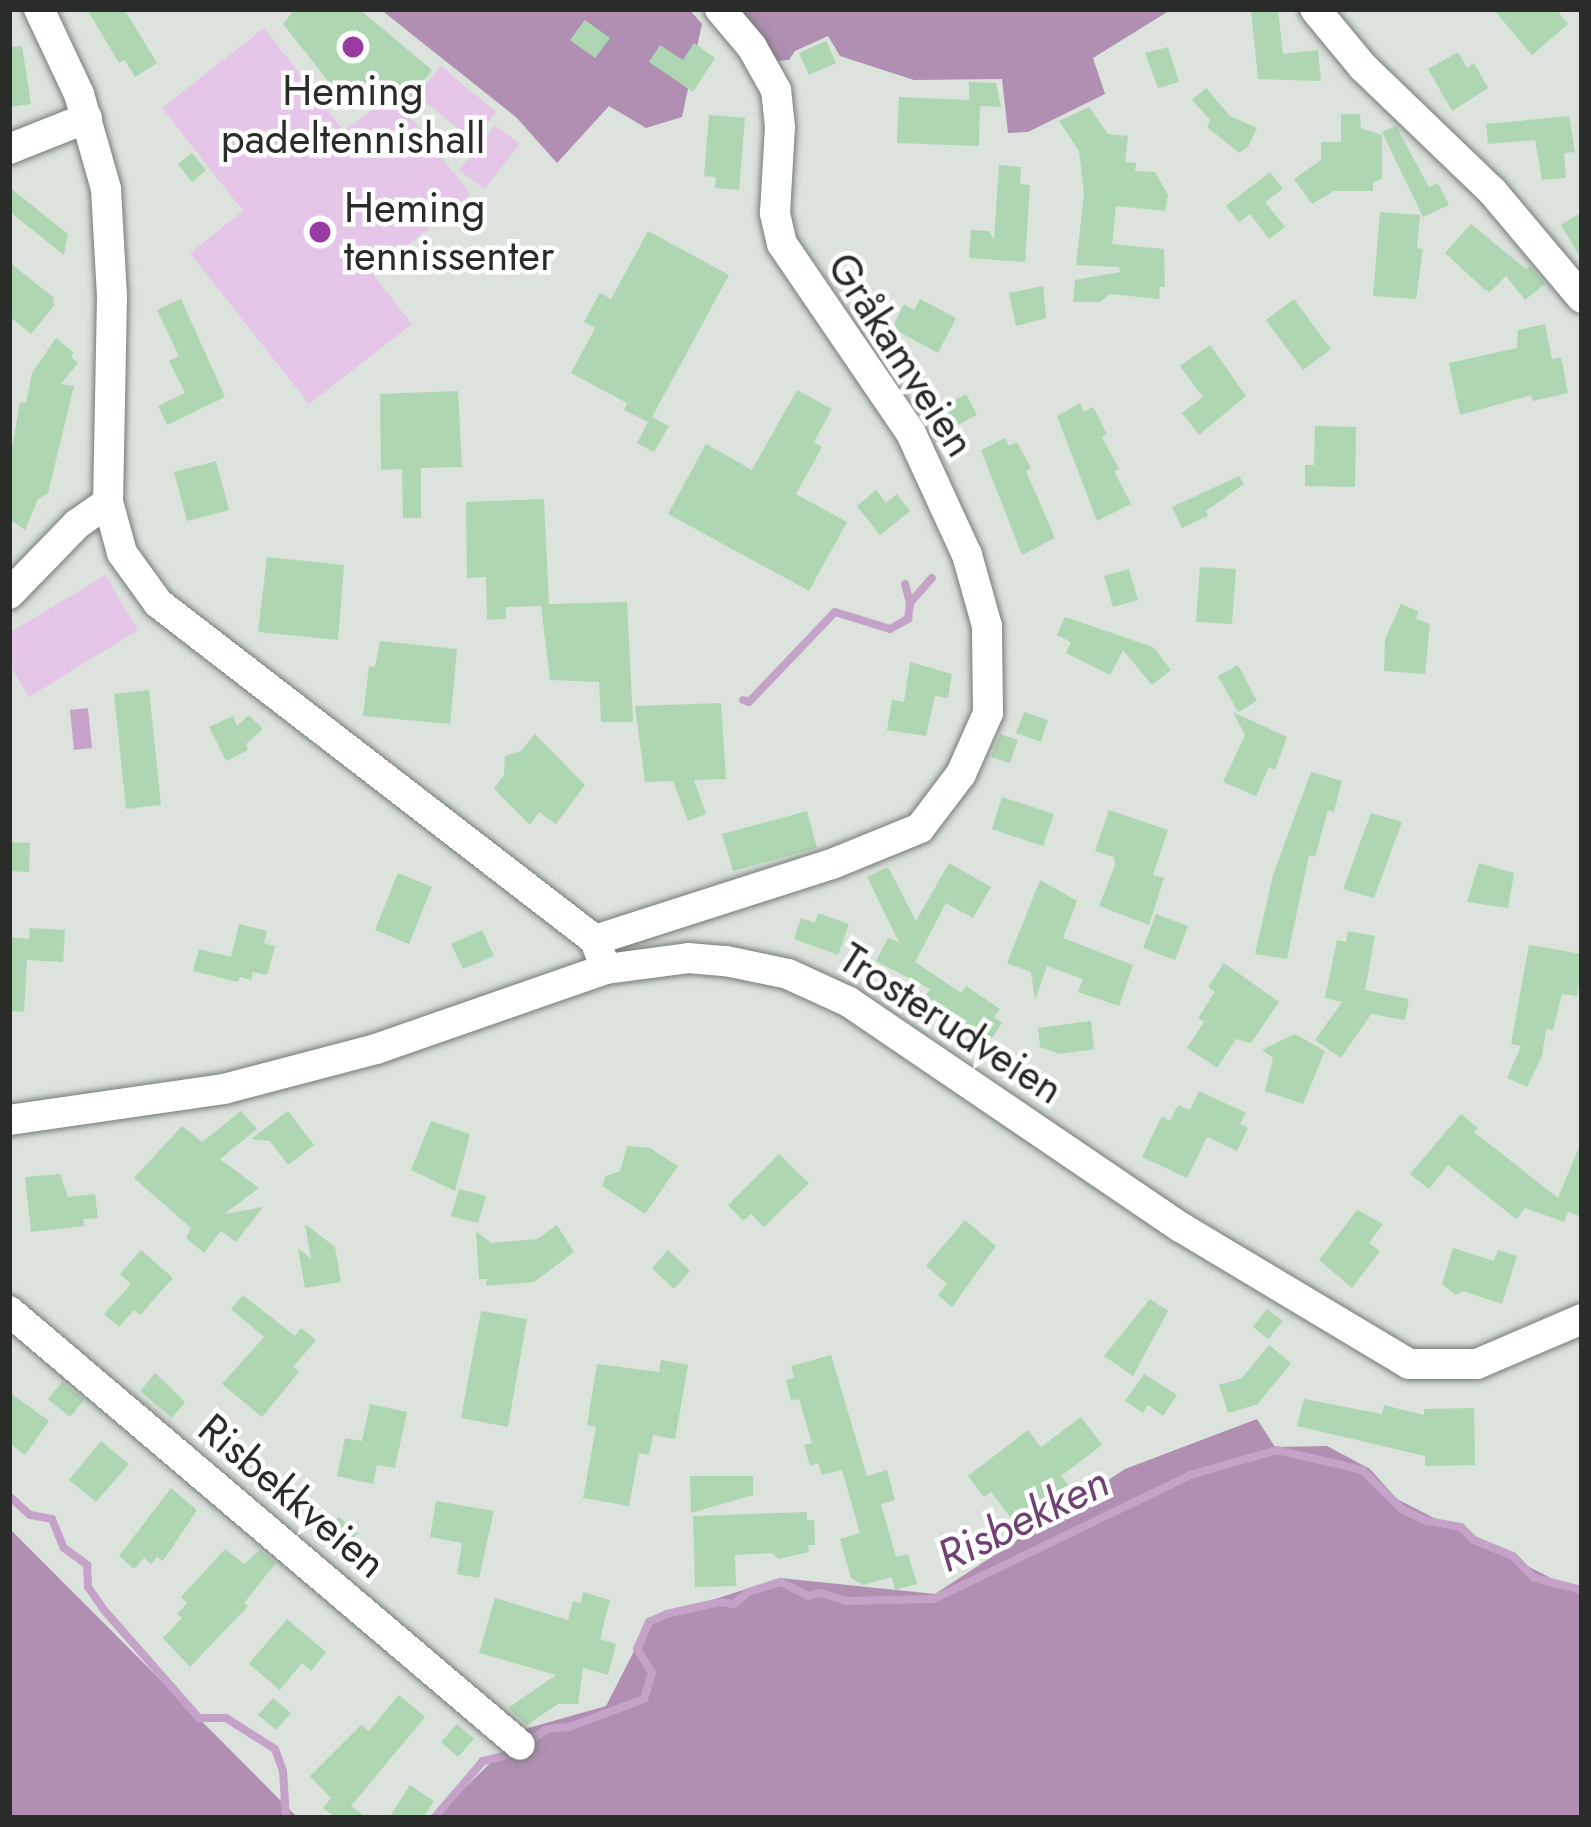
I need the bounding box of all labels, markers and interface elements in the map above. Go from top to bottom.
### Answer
marker: Heming padeltennishall [340,34,366,60]
place label: Heming padeltennishall [221,66,485,164]
place label: Heming tennissenter [344,183,554,282]
marker: Heming tennissenter [307,219,333,245]
street label: Gråkamveien [817,244,985,466]
street label: Trosterudveien [830,933,1072,1115]
street label: Risbekkveien [188,1403,396,1589]
water label: Risbekken [929,1454,1117,1584]

